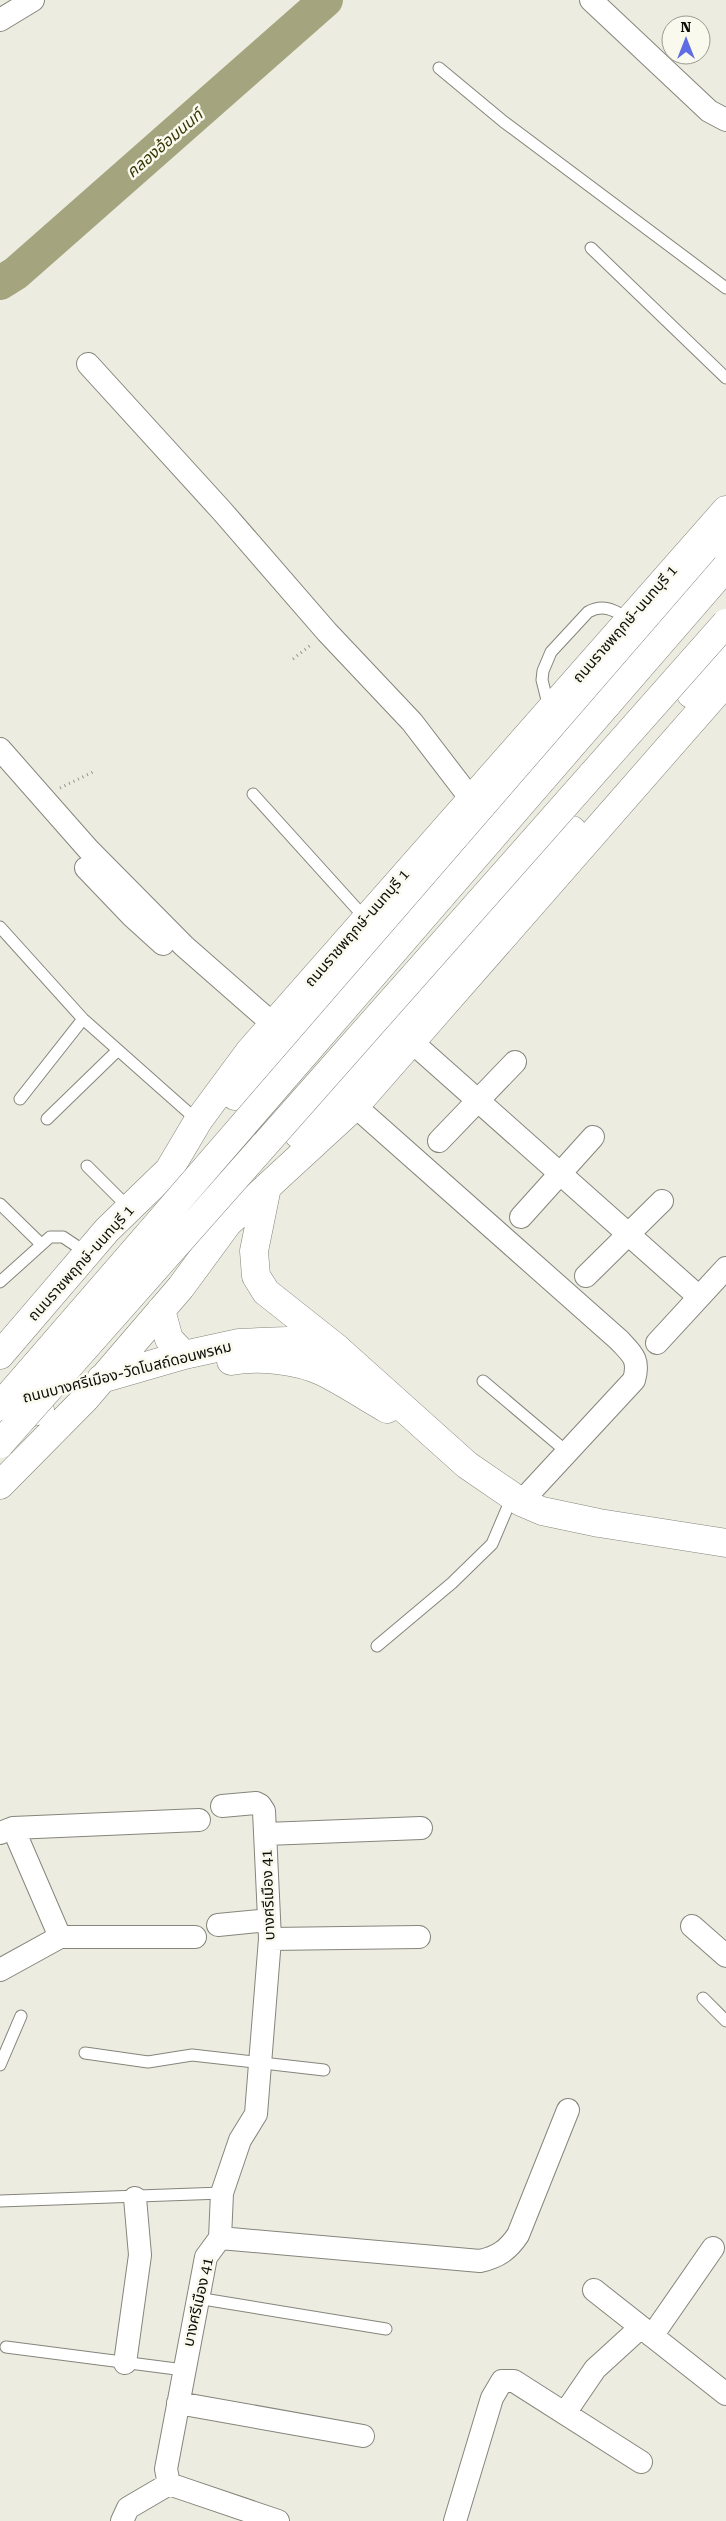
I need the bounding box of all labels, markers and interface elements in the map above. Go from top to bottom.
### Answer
north arrow [661,15,711,65]
text: N [681,19,692,35]
water label: คลองอ้อมนนท์ [123,103,208,181]
street label: ถนนราชพฤกษ์-นนทบุรี 1 [569,562,681,686]
street label: ถนนราชพฤกษ์-นนทบุรี 1 [301,866,413,990]
street label: ถนนราชพฤกษ์-นนทบุรี 1 [24,1201,138,1325]
street label: ถนนบางศรีเมือง-วัดโบสถ์ดอนพรหม [21,1337,233,1407]
street label: บางศรีเมือง 41 [257,1849,279,1941]
street label: บางศรีเมือง 41 [179,2256,217,2348]

